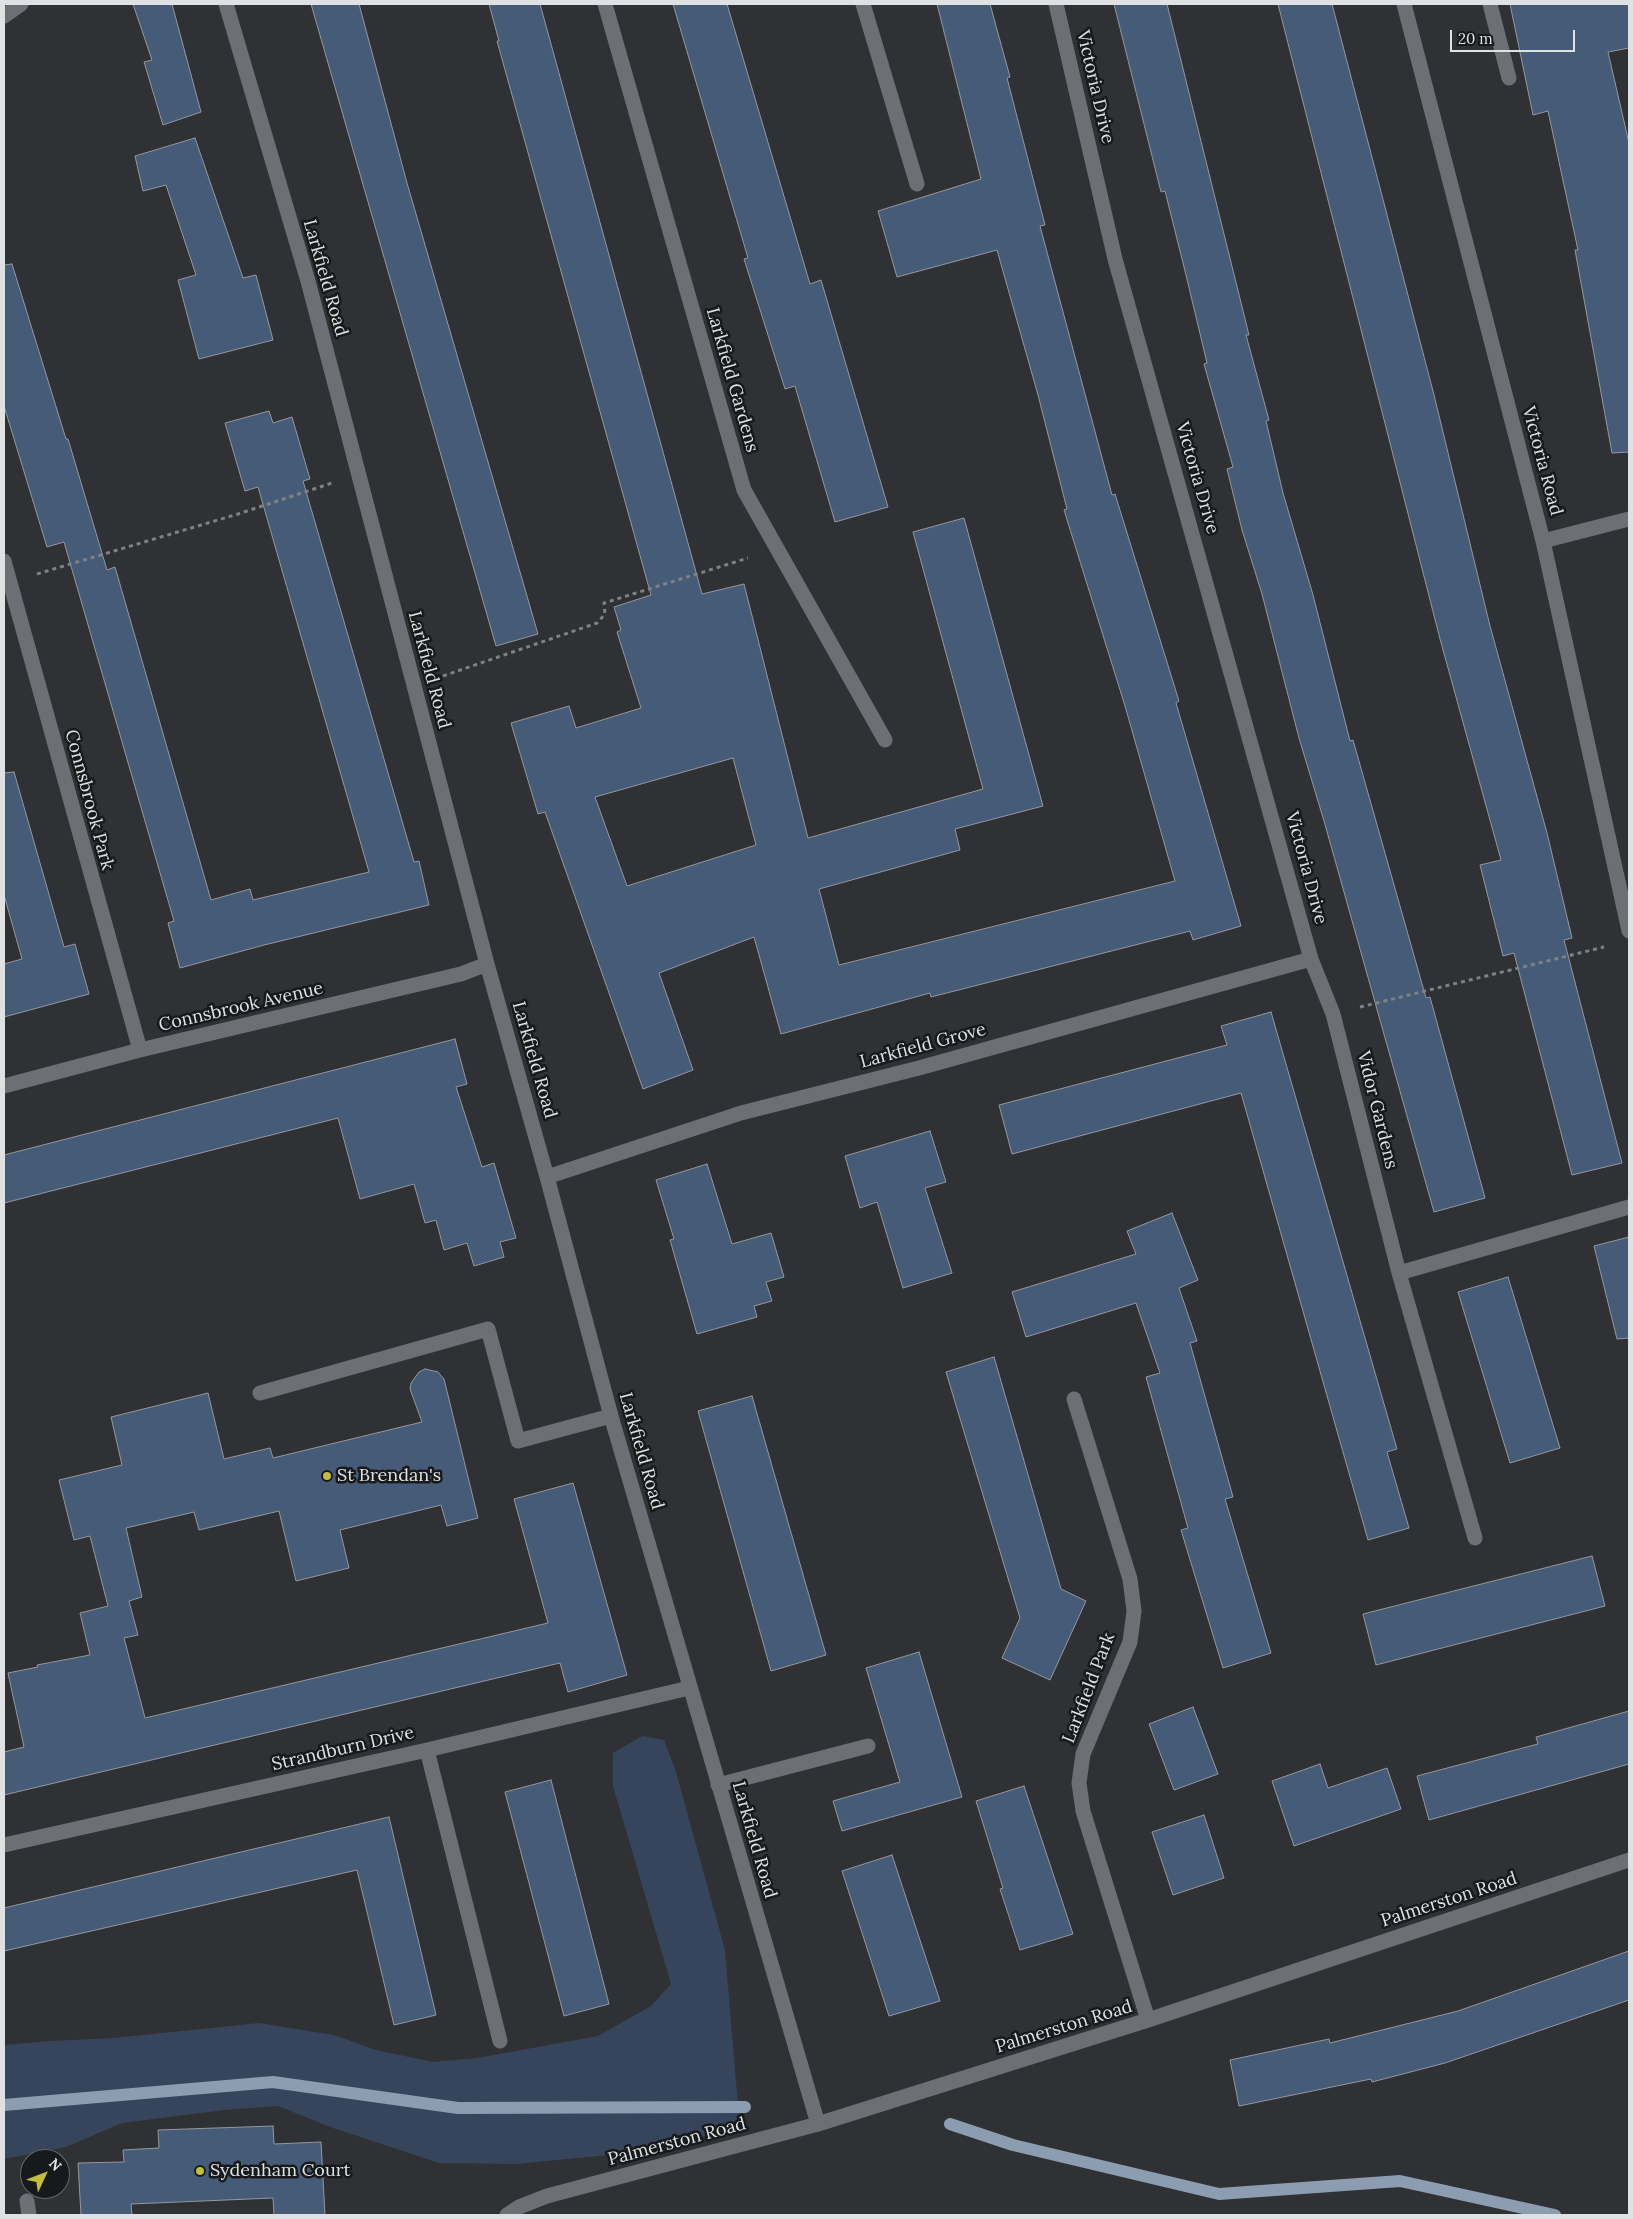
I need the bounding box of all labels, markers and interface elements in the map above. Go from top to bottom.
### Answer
scale bar [1453,20,1578,52]
street label: Victoria Drive [1071,28,1119,146]
text: 20 m [1458,29,1493,48]
street label: Larkfield Road [298,217,352,339]
street label: Larkfield Gardens [701,305,763,455]
street label: Victoria Road [1517,404,1567,518]
street label: Victoria Drive [1171,420,1223,536]
street label: Larkfield Road [403,609,455,731]
street label: Connsbrook Park [60,727,118,873]
street label: Victoria Drive [1281,809,1331,927]
street label: Connsbrook Avenue [157,978,325,1036]
street label: Larkfield Road [507,999,561,1121]
street label: Larkfield Grove [858,1019,988,1073]
street label: Vidor Gardens [1352,1049,1402,1171]
street label: Larkfield Road [614,1390,668,1512]
place label: St Brendan's [337,1465,441,1487]
marker: St Brendan's [321,1470,333,1482]
street label: Larkfield Park [1058,1630,1120,1746]
street label: Strandburn Drive [270,1722,416,1776]
street label: Larkfield Road [727,1779,781,1901]
street label: Palmerston Road [1378,1868,1520,1932]
street label: Palmerston Road [993,1996,1135,2058]
street label: Palmerston Road [606,2113,748,2171]
north arrow [20,2149,70,2199]
text: N [45,2154,66,2175]
place label: Sydenham Court [210,2160,351,2182]
marker: Sydenham Court [194,2165,206,2177]

